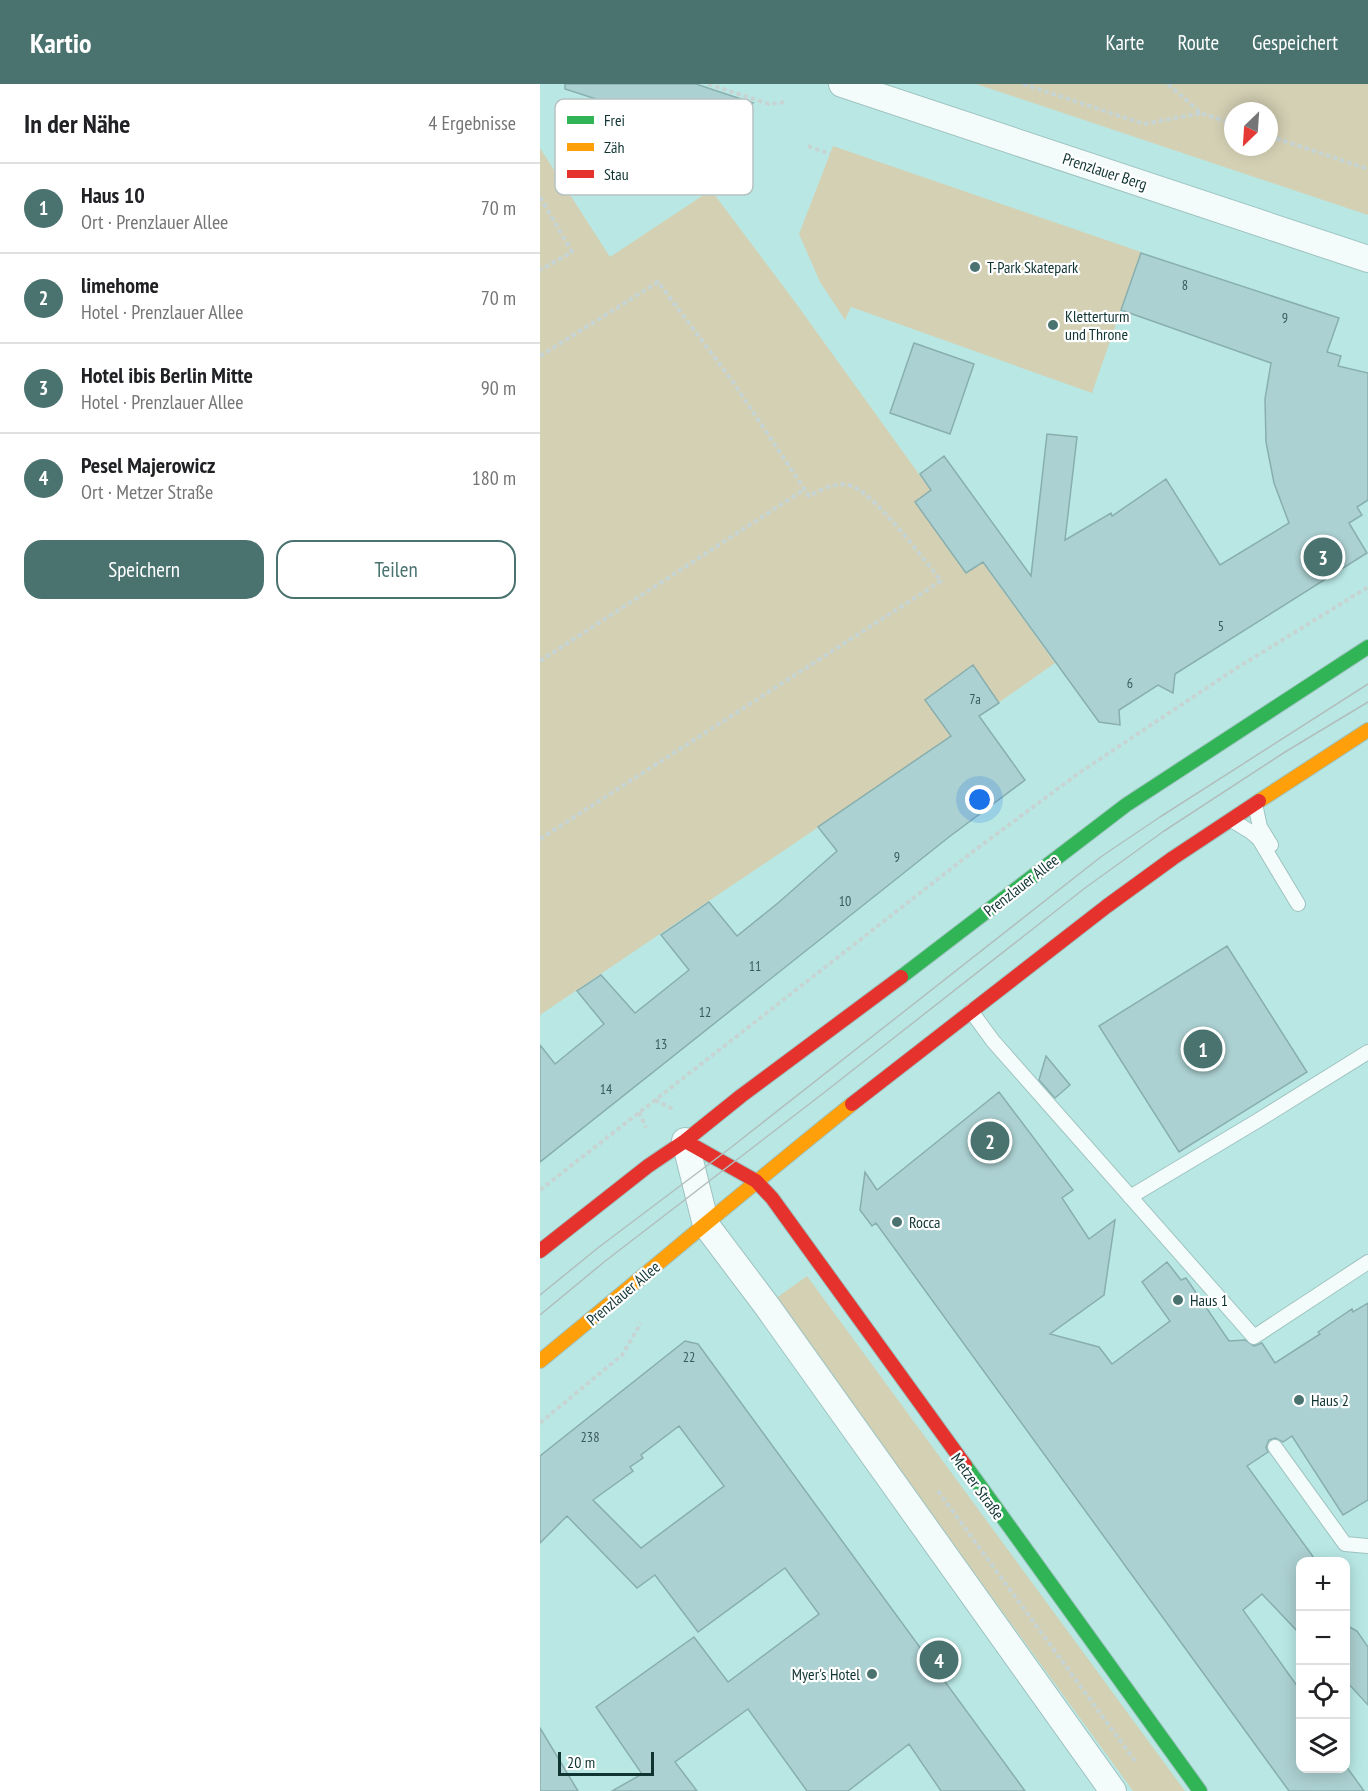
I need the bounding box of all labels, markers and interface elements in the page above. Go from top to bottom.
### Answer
text: Kartio [30,24,92,61]
text: Karte [1106,29,1144,56]
text: Route [1177,29,1219,56]
text: Gespeichert [1252,29,1338,56]
legend [555,99,753,195]
north arrow [1224,102,1278,156]
text: In der Nähe [24,107,130,140]
text: 4 Ergebnisse [428,110,516,136]
text: Frei [604,110,625,130]
text: Zäh [604,137,624,157]
street label: Prenzlauer Berg [1060,148,1150,194]
text: Stau [604,164,629,184]
text: Haus 10 [81,181,145,209]
text: 1 [39,195,48,221]
text: 70 m [481,195,516,221]
text: Ort · Prenzlauer Allee [81,209,228,235]
place label: T-Park Skatepark [987,257,1079,277]
marker: T-Park Skatepark [968,260,982,274]
text: limehome [81,271,159,299]
house number: 8 [1182,276,1188,294]
text: 2 [39,285,48,311]
text: 70 m [481,285,516,311]
text: Hotel · Prenzlauer Allee [81,299,243,325]
place label: Kletterturm und Throne [1065,306,1129,344]
house number: 9 [1282,309,1288,327]
marker: Kletterturm und Throne [1046,318,1060,332]
text: Hotel ibis Berlin Mitte [81,361,253,389]
text: 3 [39,375,48,401]
text: 90 m [481,375,516,401]
text: Hotel · Prenzlauer Allee [81,389,243,415]
text: Pesel Majerowicz [81,451,215,479]
text: 4 [39,465,48,491]
text: 180 m [472,465,516,491]
text: Ort · Metzer Straße [81,479,213,505]
pin: 3 [1304,534,1342,580]
button: Speichern [24,540,264,599]
button: Teilen [276,540,516,599]
house number: 5 [1218,617,1224,635]
house number: 6 [1127,674,1133,692]
house number: 7a [969,690,981,708]
your location [965,785,994,814]
house number: 9 [894,848,900,866]
street label: Prenzlauer Allee [979,850,1063,920]
house number: 10 [839,892,851,910]
house number: 11 [749,957,761,975]
house number: 12 [699,1003,711,1021]
pin: 1 [1184,1026,1222,1072]
house number: 13 [655,1035,667,1053]
house number: 14 [600,1080,613,1098]
pin: 2 [970,1118,1010,1164]
place label: Rocca [909,1212,941,1232]
marker: Rocca [890,1215,904,1229]
street label: Prenzlauer Allee [582,1257,664,1329]
place label: Haus 1 [1190,1290,1228,1310]
marker: Haus 1 [1171,1293,1185,1307]
house number: 22 [683,1348,695,1366]
place label: Haus 2 [1311,1390,1349,1410]
marker: Haus 2 [1292,1393,1306,1407]
house number: 238 [581,1428,599,1446]
street label: Metzer Straße [947,1449,1009,1523]
map controls [1296,1557,1350,1773]
button: + [1296,1557,1350,1611]
button: − [1296,1611,1350,1665]
pin: 4 [920,1638,958,1682]
place label: Myer's Hotel [792,1664,860,1684]
button: locate [1296,1665,1350,1719]
marker: Myer's Hotel [865,1667,879,1681]
button: layers [1296,1719,1350,1773]
scale bar [558,1749,654,1776]
text: 20 m [567,1752,595,1772]

